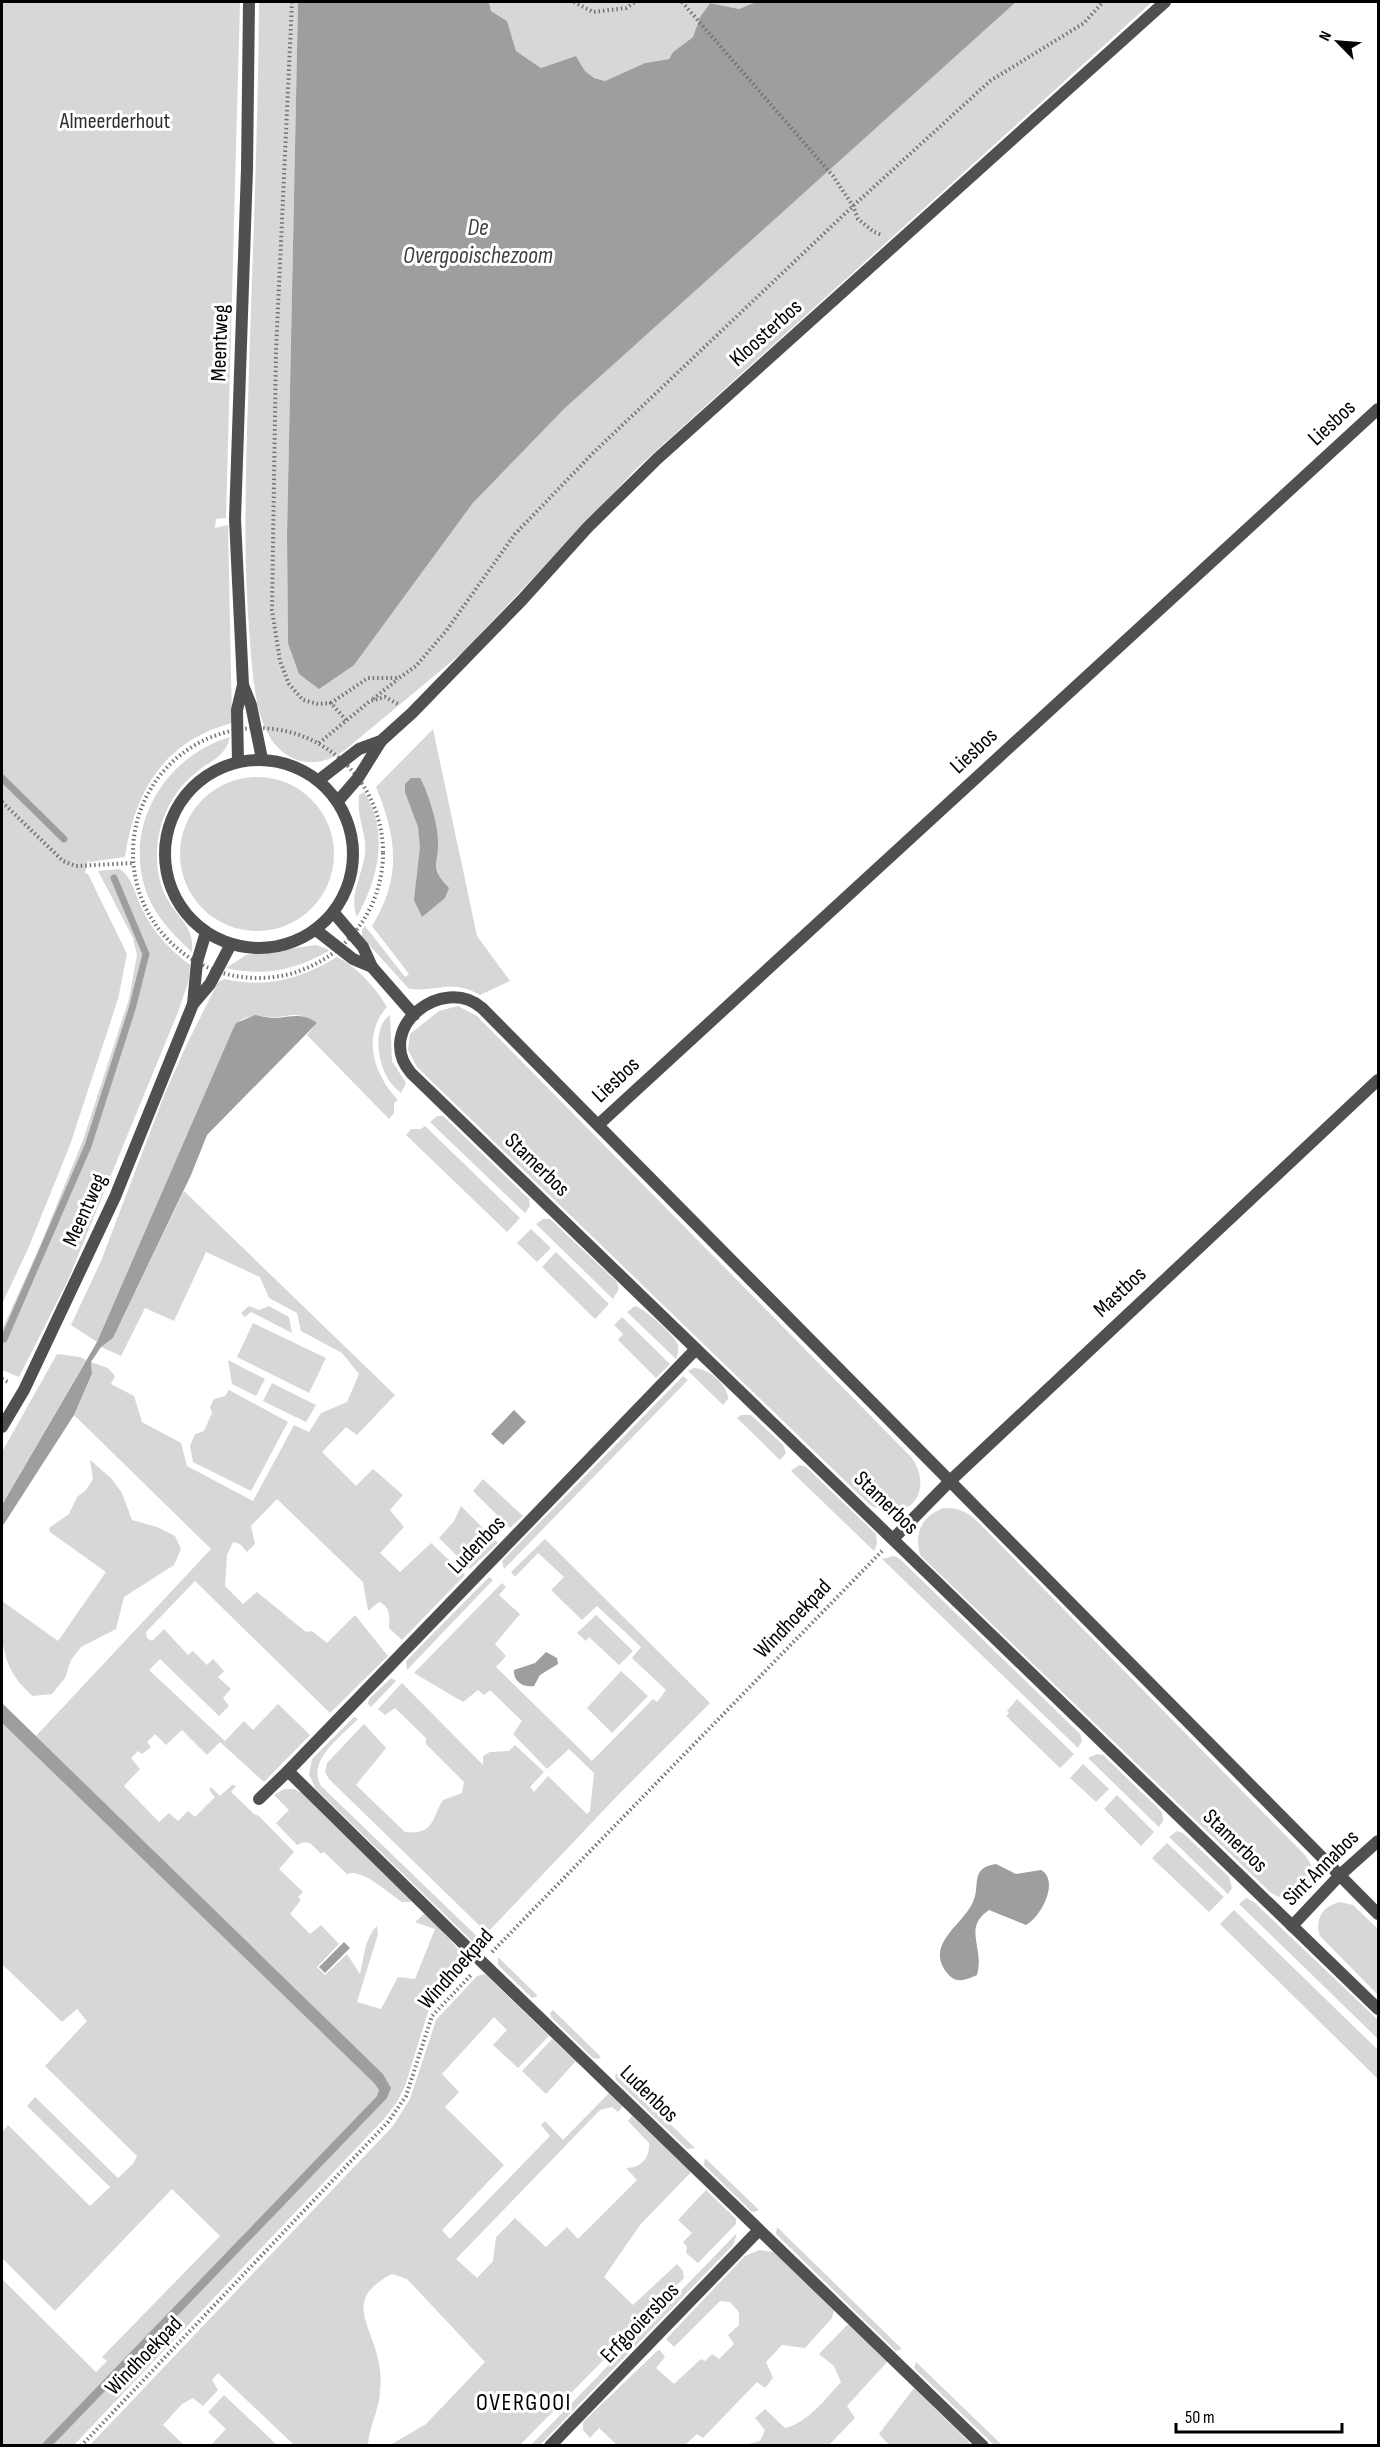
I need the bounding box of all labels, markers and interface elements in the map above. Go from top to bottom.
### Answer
north arrow [1308,12,1368,72]
text: N [1315,28,1336,44]
park label: Almeerderhout [59,108,170,135]
water label: De Overgooischezoom [403,213,553,270]
street label: Kloosterbos [724,293,808,373]
street label: Meentweg [205,304,235,382]
street label: Liesbos [1303,394,1361,452]
street label: Liesbos [945,722,1003,780]
street label: Liesbos [587,1051,645,1109]
street label: Stamerbos [499,1128,575,1203]
street label: Meentweg [57,1169,113,1251]
street label: Mastbos [1088,1261,1152,1323]
street label: Stamerbos [848,1466,924,1541]
street label: Ludenbos [443,1510,511,1580]
street label: Windhoekpad [749,1574,837,1664]
street label: Stamerbos [1197,1804,1273,1879]
street label: Sint Annabos [1277,1824,1365,1912]
street label: Windhoekpad [413,1923,499,2015]
street label: Ludenbos [614,2060,684,2128]
street label: Erfgooiersbos [595,2277,685,2369]
street label: Windhoekpad [100,2311,188,2401]
district label: OVERGOOI [476,2388,572,2417]
scale bar [1176,2396,1342,2434]
text: 50 m [1185,2407,1215,2428]

